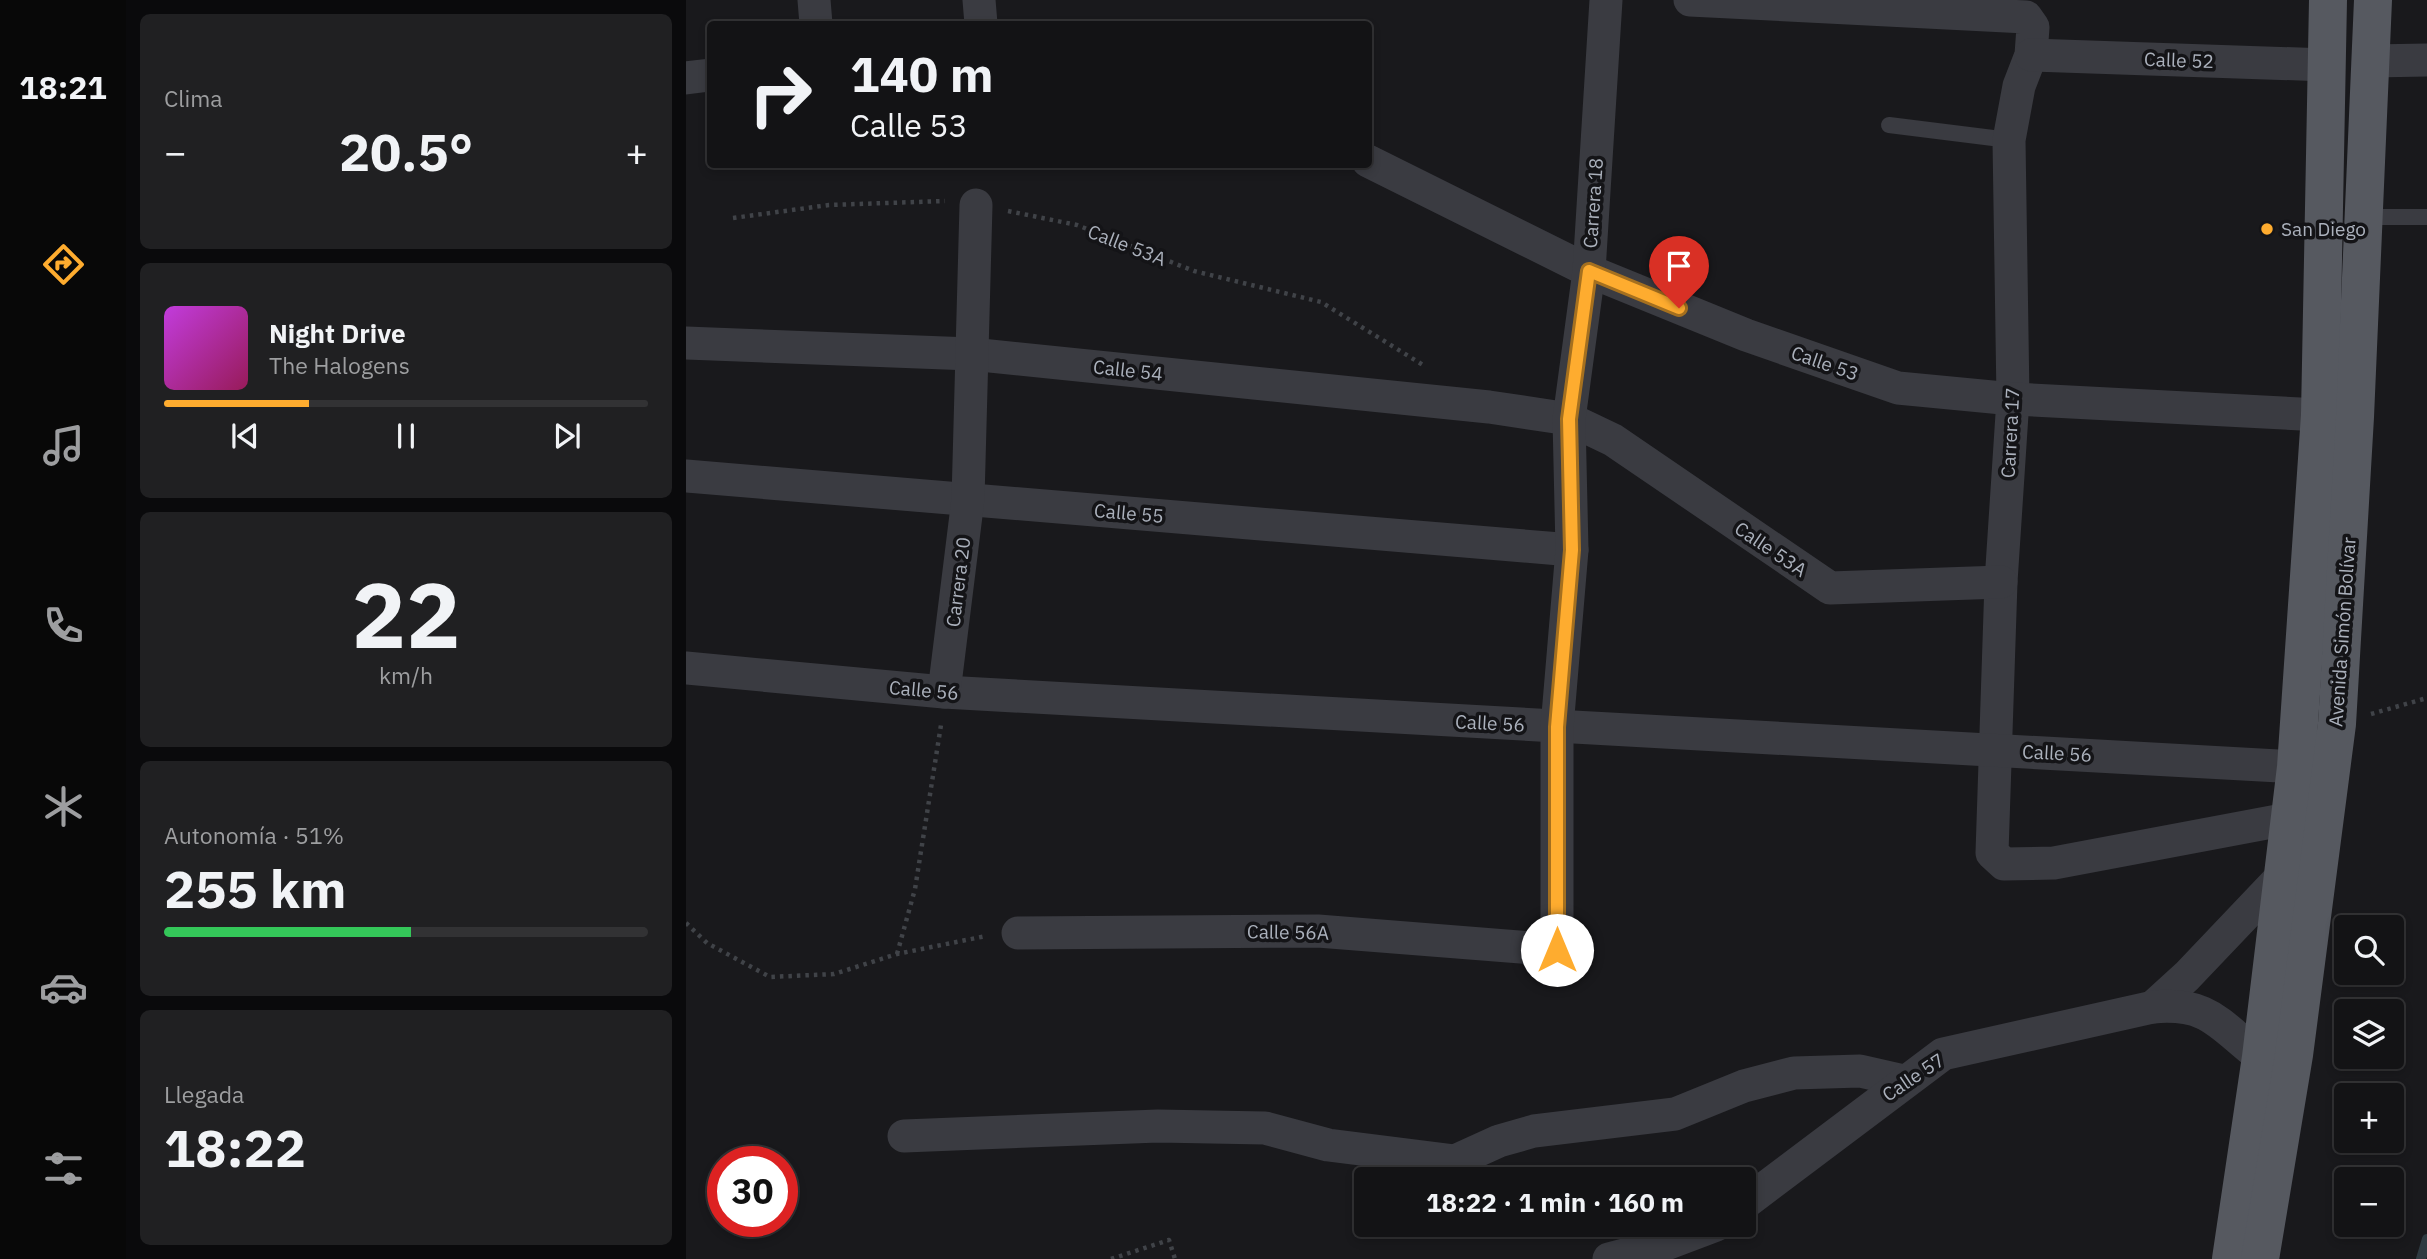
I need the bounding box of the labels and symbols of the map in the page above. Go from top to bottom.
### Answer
street label: Calle 52 [2144,47,2214,73]
street label: Carrera 18 [1578,157,1608,249]
place label: San Diego [2281,217,2366,241]
street label: Calle 53A [1084,219,1170,271]
marker: San Diego [2259,221,2275,237]
pin [1649,236,1709,308]
street label: Calle 53 [1788,340,1862,386]
street label: Calle 54 [1092,354,1164,386]
street label: Carrera 17 [1996,387,2024,479]
street label: Calle 55 [1093,498,1165,528]
street label: Calle 53A [1730,516,1812,582]
street label: Carrera 20 [941,536,975,628]
street label: Avenida Simón Bolívar [2323,536,2361,728]
street label: Calle 56 [888,675,960,705]
street label: Calle 56 [1454,709,1526,737]
street label: Calle 56 [2021,739,2093,767]
position arrow [1520,913,1594,987]
street label: Calle 56A [1247,919,1329,945]
street label: Calle 57 [1877,1048,1949,1106]
speed limit sign: 30 [707,1146,798,1237]

